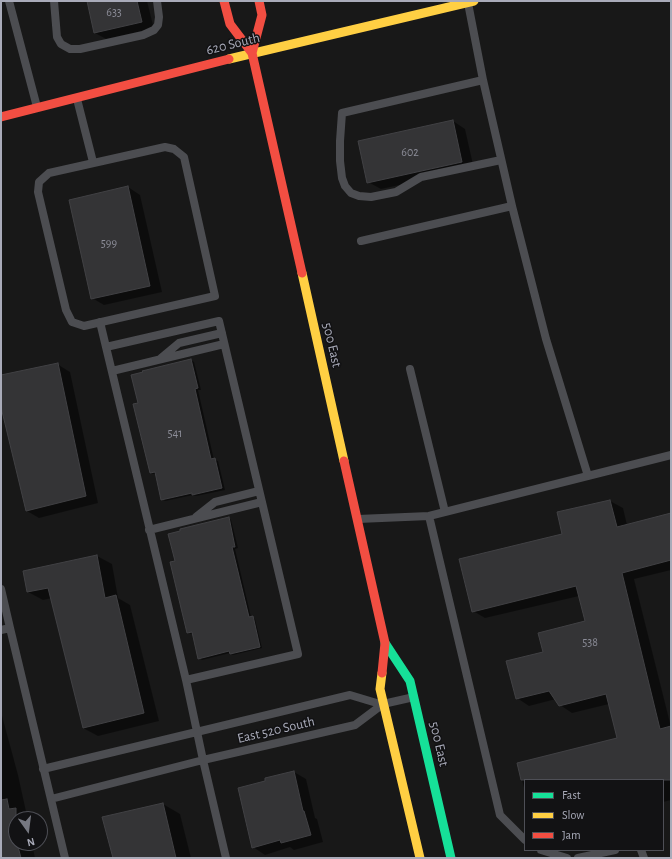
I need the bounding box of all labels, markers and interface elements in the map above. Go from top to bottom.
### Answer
house number: 633 [106,5,122,19]
street label: 620 South [204,29,262,59]
house number: 602 [401,145,419,159]
house number: 599 [101,236,117,250]
street label: 500 East [319,321,345,369]
house number: 541 [168,426,182,440]
house number: 538 [582,635,598,649]
street label: East 520 South [236,713,316,747]
street label: 500 East [426,720,452,768]
legend [524,779,664,851]
text: Fast [562,789,581,801]
text: Slow [562,809,584,821]
north arrow [8,811,48,851]
text: Jam [562,829,581,841]
text: N [26,836,36,848]

